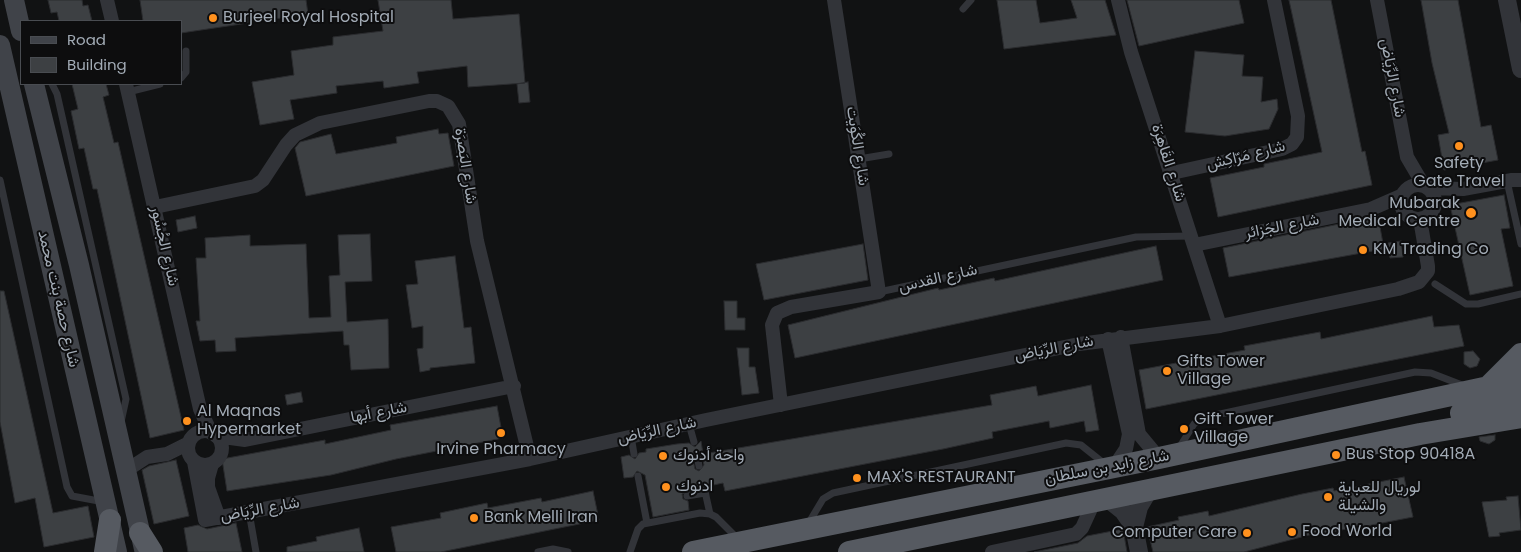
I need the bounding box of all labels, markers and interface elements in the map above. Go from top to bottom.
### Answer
place label: Burjeel Royal Hospital [223,8,394,28]
marker: Burjeel Royal Hospital [207,12,219,24]
legend [20,20,182,85]
text: Road [67,29,106,50]
street label: شارع الرِّيَاض [1375,37,1409,119]
text: Building [67,54,127,75]
street label: شارع الكُوَيت [841,105,873,187]
street label: شارع القَاهِرَة [1146,122,1190,204]
street label: شارع البَصرَة [450,127,480,205]
street label: شارع مَرّاكِش [1205,137,1287,175]
marker: Safety Gate Travel [1453,140,1465,152]
place label: Safety Gate Travel [1413,154,1505,192]
place label: Mubarak Medical Centre [1339,194,1460,232]
street label: شارع الجُسُور [145,204,183,288]
marker: Mubarak Medical Centre [1464,206,1478,220]
street label: شارع الجَزائر [1243,210,1321,244]
street label: شارع حصة بنت محمد [33,229,83,369]
place label: KM Trading Co [1373,240,1489,260]
marker: KM Trading Co [1357,244,1369,256]
street label: شارع القدس [897,261,979,297]
street label: شارع الرِّيَاض [1013,332,1095,366]
place label: Gifts Tower Village [1177,352,1265,390]
marker: Gifts Tower Village [1161,365,1173,377]
street label: شارع أبها [349,398,409,428]
place label: Al Maqnas Hypermarket [197,402,301,440]
place label: Gift Tower Village [1194,410,1274,448]
street label: شارع الرِّيَاض [616,413,698,449]
marker: Al Maqnas Hypermarket [181,415,193,427]
marker: Gift Tower Village [1178,423,1190,435]
marker: Irvine Pharmacy [495,427,507,439]
place label: Irvine Pharmacy [436,440,566,460]
place label: Bus Stop 90418A [1346,445,1475,465]
place label: واحة أدنوك [673,446,744,466]
street label: شارع زايد بن سلطان [1043,447,1171,489]
marker: Bus Stop 90418A [1330,449,1342,461]
marker: واحة أدنوك [657,450,669,462]
place label: MAX'S RESTAURANT [867,468,1016,488]
marker: MAX'S RESTAURANT [851,472,863,484]
place label: ادنوك [676,477,713,497]
place label: لوريال للعباية والشيلة [1338,478,1421,516]
marker: ادنوك [660,481,672,493]
marker: لوريال للعباية والشيلة [1322,491,1334,503]
street label: شارع الرِّيَاض [219,494,301,526]
place label: Bank Melli Iran [484,508,598,528]
marker: Bank Melli Iran [468,512,480,524]
place label: Food World [1302,522,1392,542]
place label: Computer Care [1112,523,1237,543]
marker: Food World [1286,526,1298,538]
marker: Computer Care [1241,527,1253,539]

